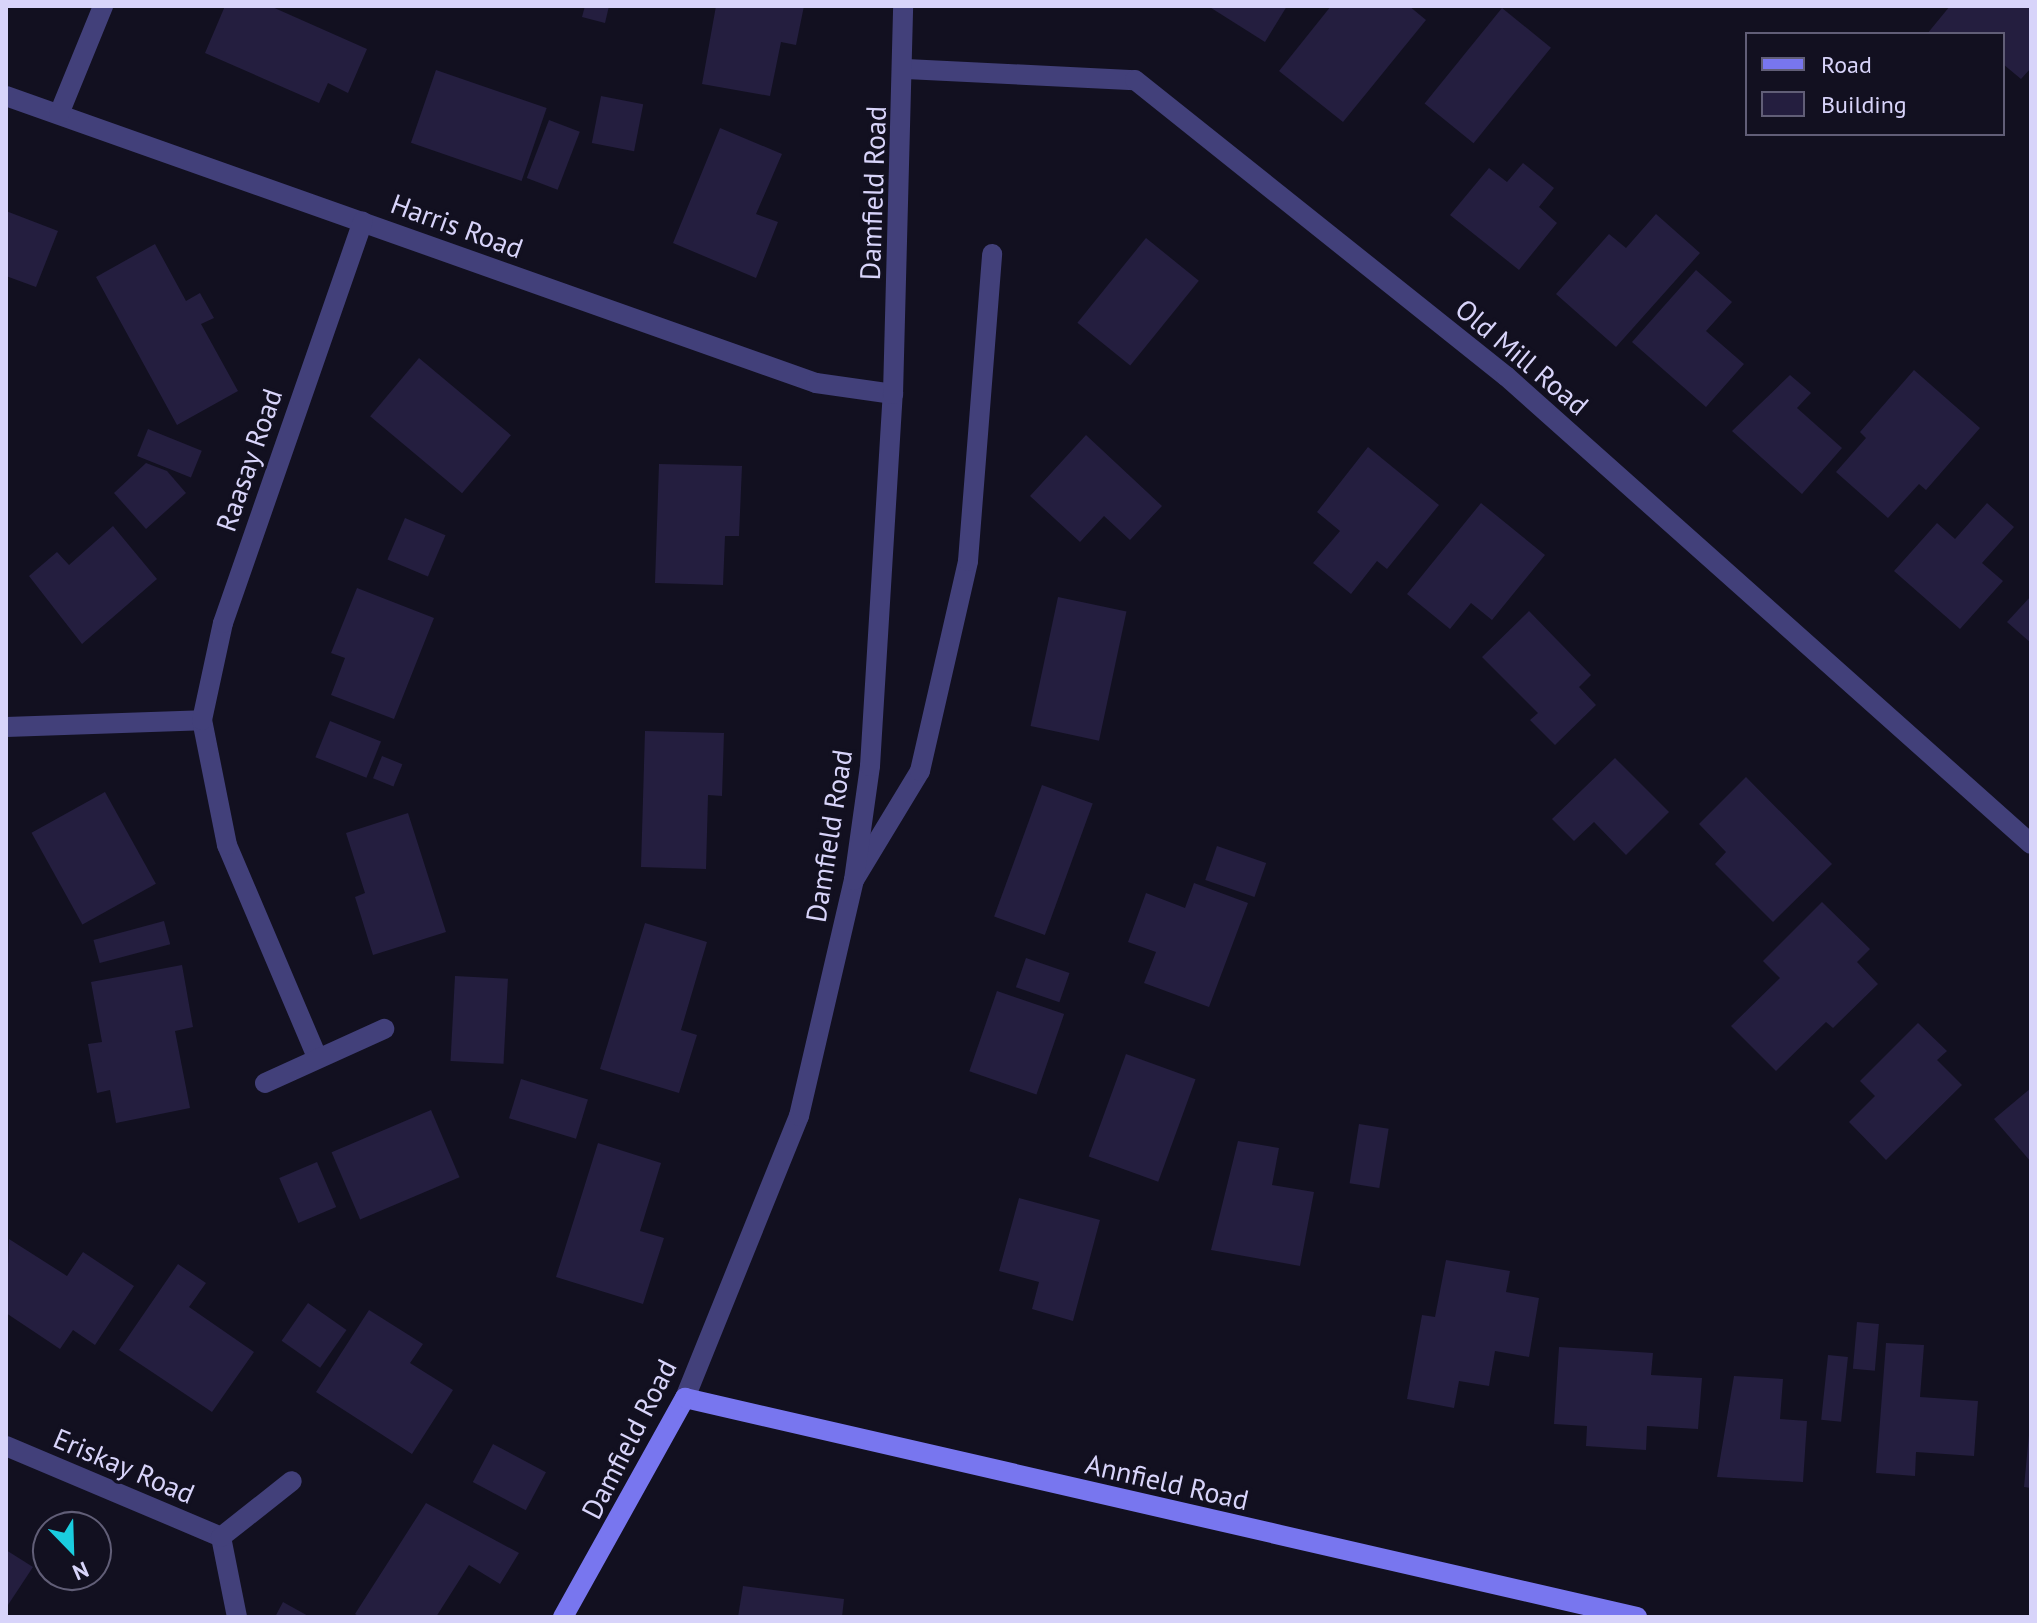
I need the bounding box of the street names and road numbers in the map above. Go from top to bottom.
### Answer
street label: Damfield Road [853,105,893,281]
street label: Harris Road [387,187,527,265]
street label: Old Mill Road [1449,292,1595,422]
street label: Raasay Road [209,384,289,536]
street label: Damfield Road [799,747,859,925]
street label: Damfield Road [574,1354,684,1524]
street label: Eriskay Road [48,1421,200,1511]
street label: Annfield Road [1082,1447,1252,1517]

